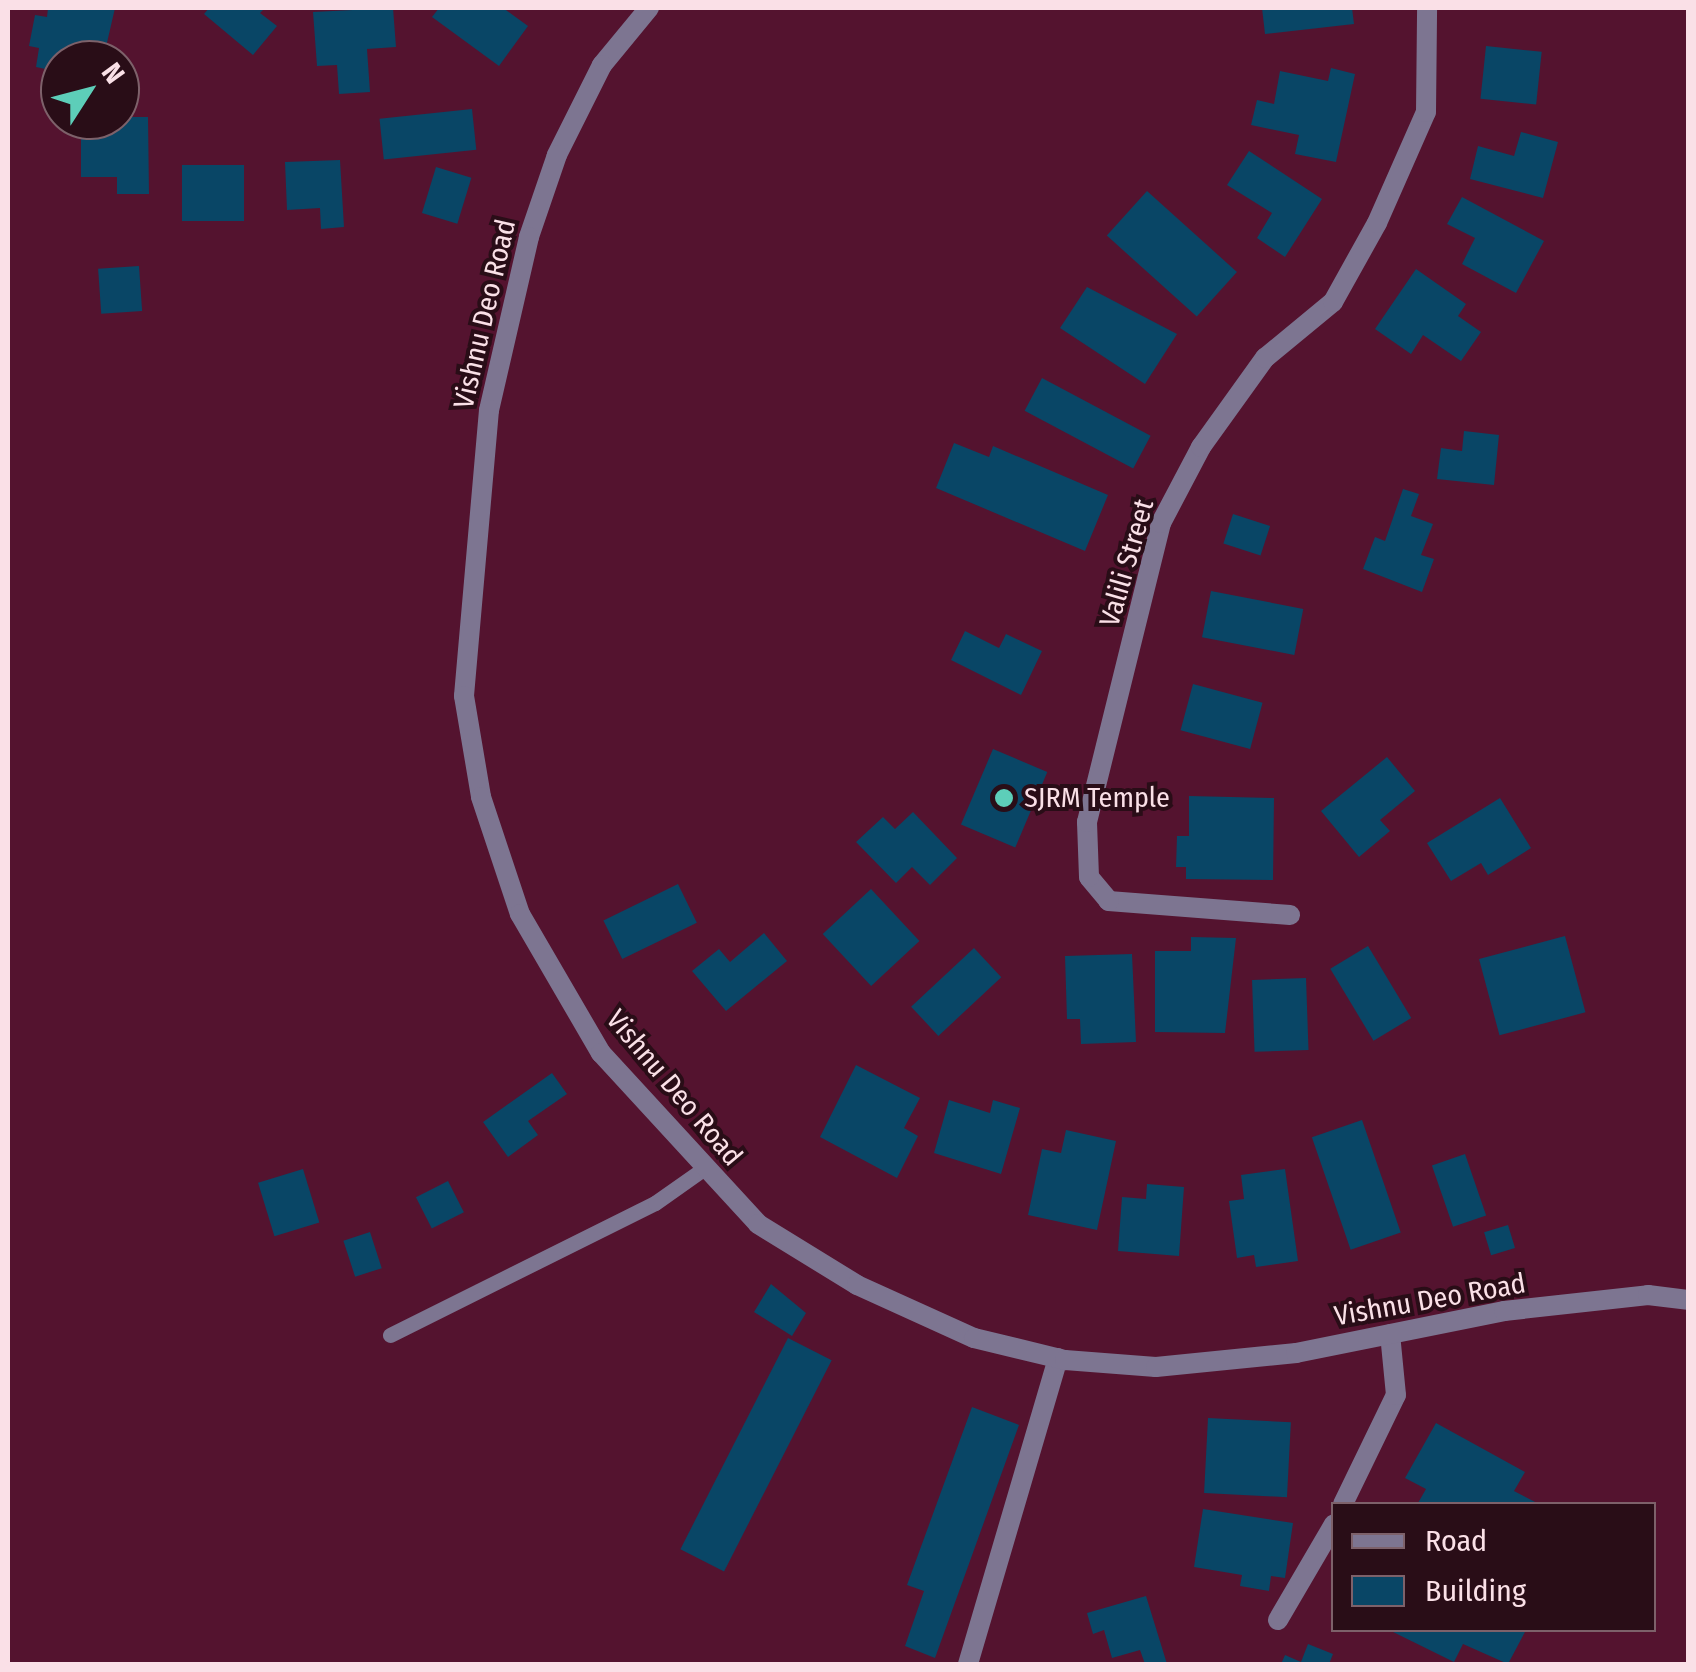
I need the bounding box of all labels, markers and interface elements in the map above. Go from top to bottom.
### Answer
north arrow [40,40,140,140]
text: N [95,57,131,90]
street label: Vishnu Deo Road [447,216,523,412]
street label: Valili Street [1093,495,1161,631]
place label: SJRM Temple [1024,781,1170,815]
marker: SJRM Temple [993,787,1015,809]
street label: Vishnu Deo Road [599,1003,749,1173]
street label: Vishnu Deo Road [1332,1267,1528,1333]
legend [1331,1502,1656,1632]
text: Road [1425,1523,1487,1559]
text: Building [1425,1573,1526,1609]

